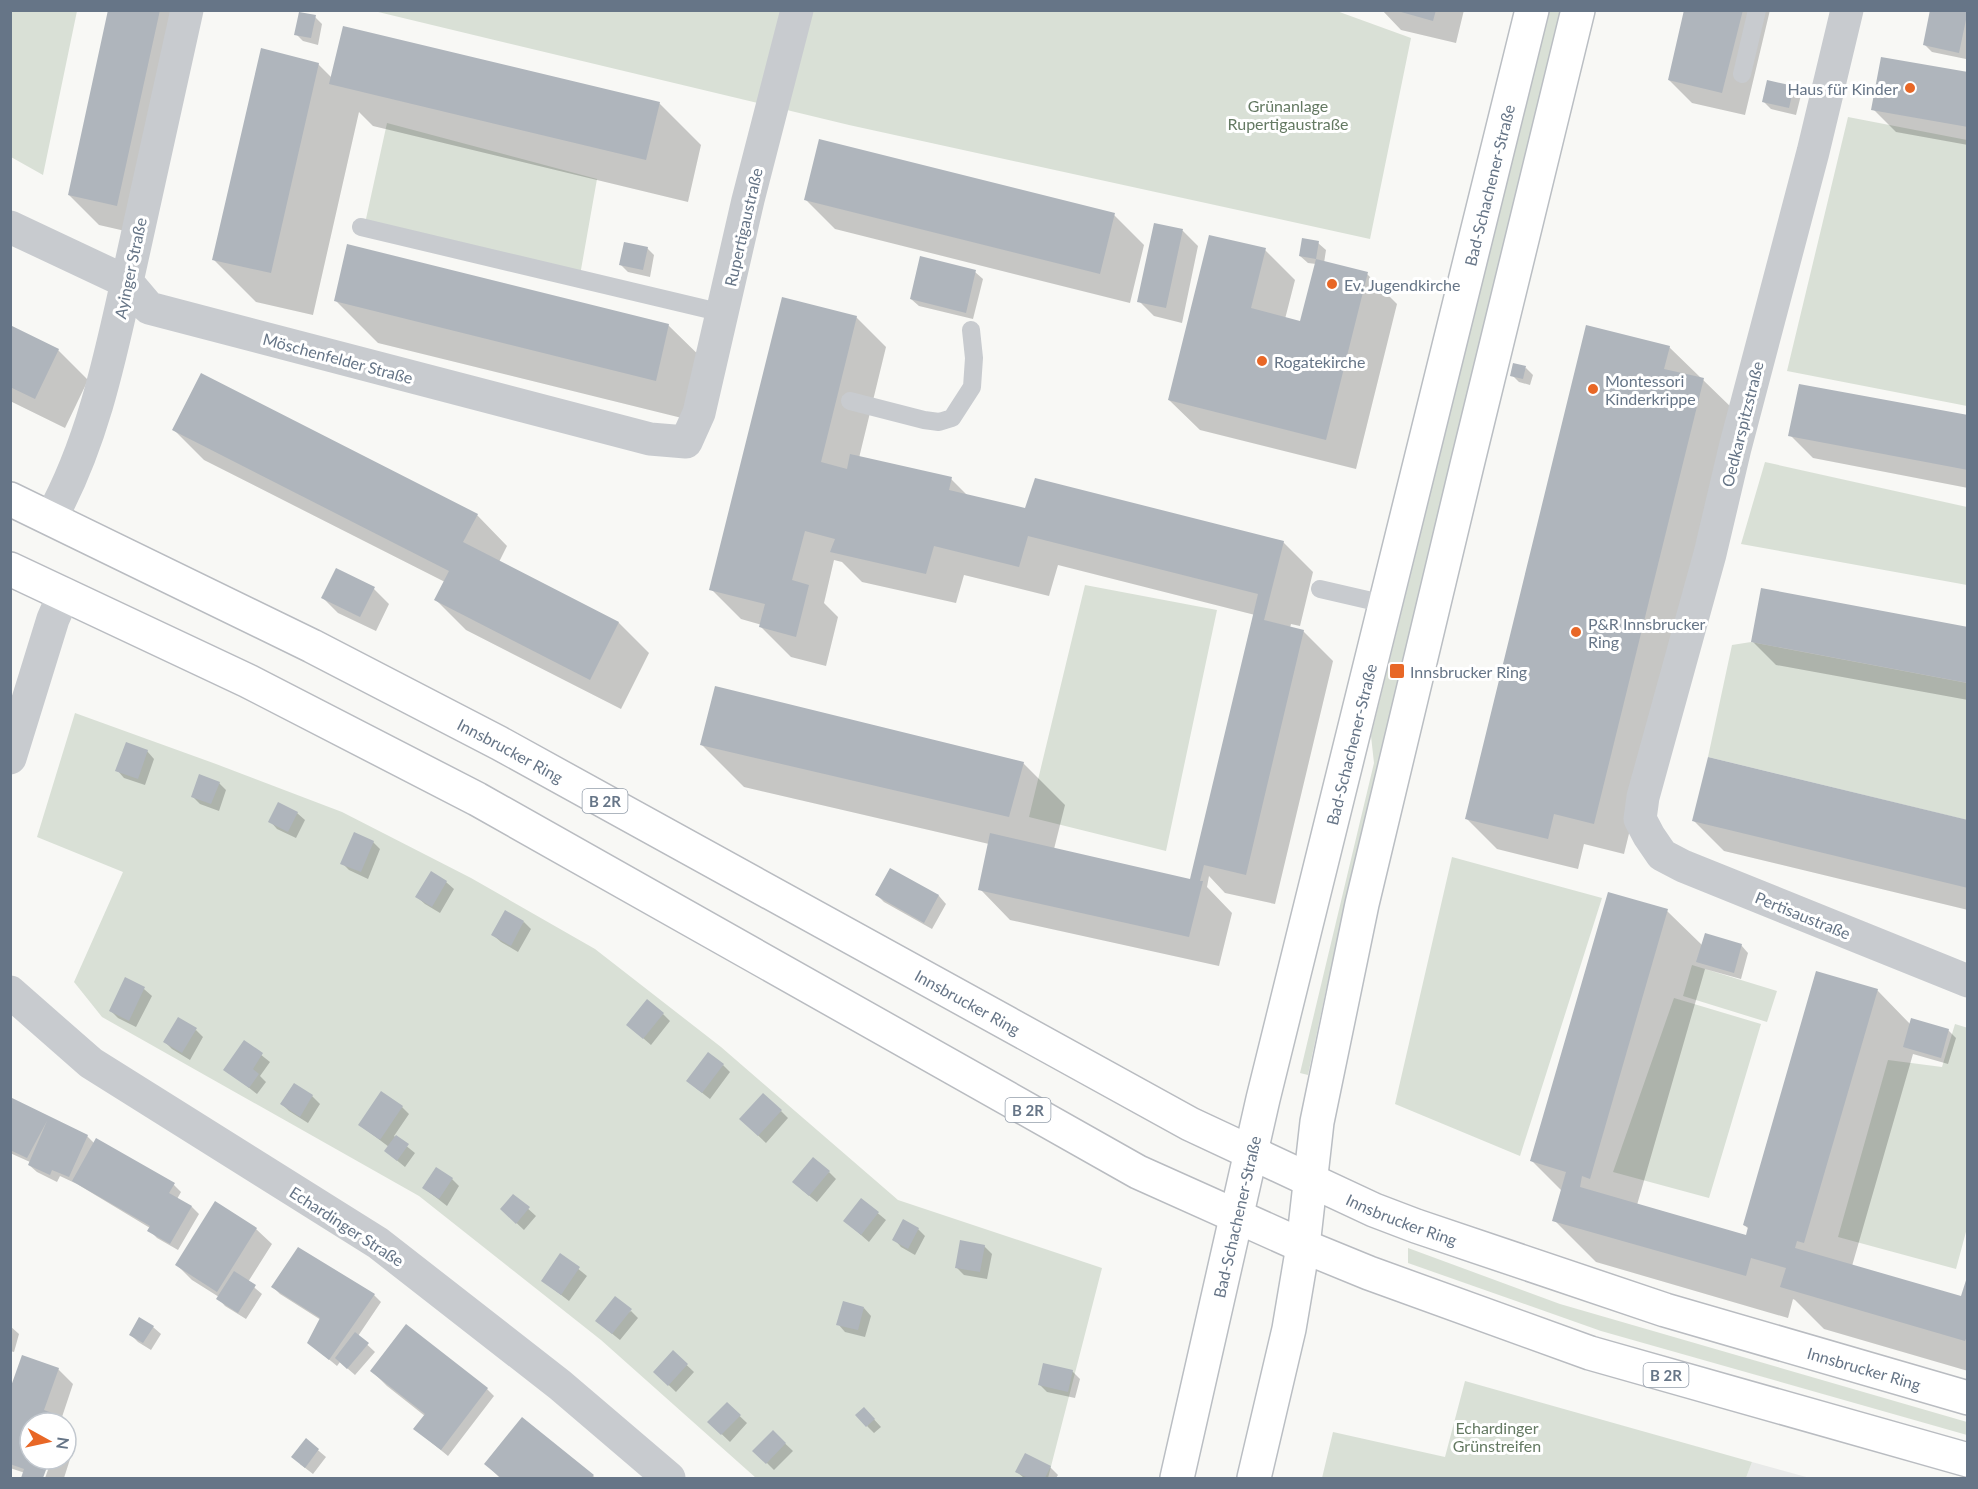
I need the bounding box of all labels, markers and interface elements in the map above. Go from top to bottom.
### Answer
place label: Haus für Kinder [1787,79,1898,98]
marker: Haus für Kinder [1903,81,1917,95]
park label: Grünanlage Rupertigaustraße [1228,96,1348,133]
street label: Bad-Schachener-Straße [1460,102,1518,268]
street label: Rupertigaustraße [720,166,766,288]
street label: Ayinger Straße [110,216,150,320]
place label: Ev. Jugendkirche [1344,275,1460,294]
marker: Ev. Jugendkirche [1325,277,1339,291]
street label: Möschenfelder Straße [261,329,415,387]
place label: Rogatekirche [1274,352,1365,371]
marker: Rogatekirche [1255,354,1269,368]
street label: Oedkarspitzstraße [1717,359,1767,489]
place label: Montessori Kinderkrippe [1605,371,1696,408]
marker: Montessori Kinderkrippe [1586,382,1600,396]
place label: P&R Innsbrucker Ring [1588,614,1706,651]
marker: P&R Innsbrucker Ring [1569,625,1583,639]
street label: Bad-Schachener-Straße [1322,662,1380,827]
marker: Innsbrucker Ring [1388,662,1406,680]
place label: Innsbrucker Ring [1410,662,1527,681]
street label: Innsbrucker Ring [455,714,567,786]
road number: B 2R [582,789,628,813]
street label: Pertisaustraße [1753,887,1853,943]
street label: Innsbrucker Ring [912,965,1024,1038]
road number: B 2R [1006,1098,1050,1122]
street label: Bad-Schachener-Straße [1209,1134,1264,1299]
street label: Echardinger Straße [286,1182,408,1270]
street label: Innsbrucker Ring [1343,1189,1460,1249]
street label: Innsbrucker Ring [1805,1342,1923,1393]
road number: B 2R [1644,1363,1688,1387]
north arrow [18,1411,78,1471]
park label: Echardinger Grünstreifen [1453,1418,1541,1455]
text: N [53,1436,74,1451]

